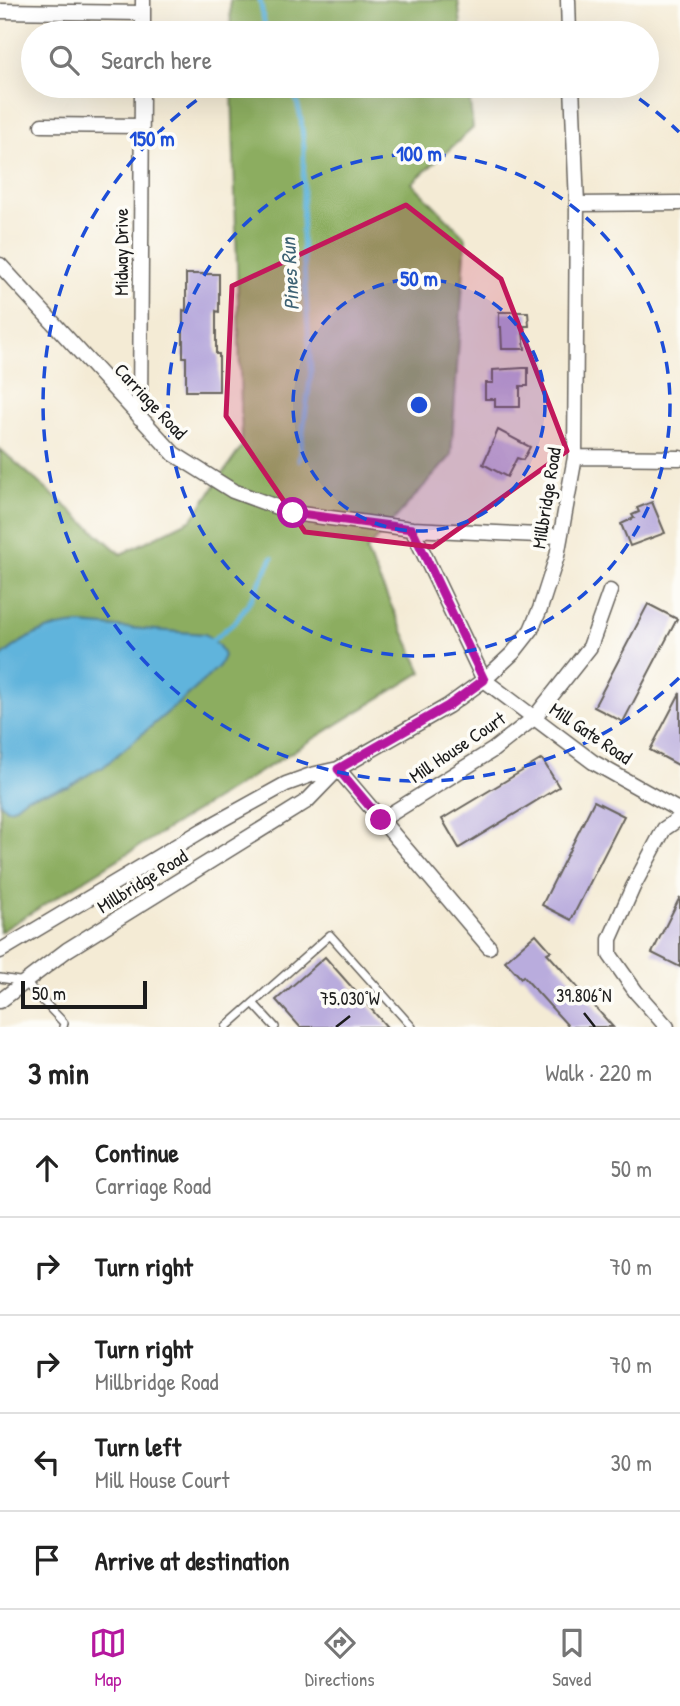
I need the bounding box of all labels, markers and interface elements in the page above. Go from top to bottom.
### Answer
search box [21,21,659,98]
icon: search [45,41,83,79]
text: Search here [101,42,212,77]
text: 150 m [129,124,175,153]
text: 100 m [396,139,442,168]
street label: Midway Drive [108,208,134,296]
water label: Pines Run [273,235,306,311]
text: 50 m [400,264,438,293]
street label: Carriage Road [109,357,194,445]
centre of rings [407,393,431,417]
street label: Millbridge Road [525,445,567,550]
route start [277,497,308,528]
street label: Mill Gate Road [545,696,638,770]
street label: Mill House Court [404,705,511,789]
route end [365,804,396,835]
street label: Millbridge Road [92,843,193,919]
scale bar [21,978,147,1010]
text: 50 m [32,980,66,1006]
text: 39.806°N [556,983,612,1008]
text: 75.030°W [320,986,380,1011]
text: 3 min [28,1053,89,1093]
text: Walk · 220 m [545,1057,652,1088]
text: Continue [95,1135,179,1170]
icon: ahead [28,1149,66,1187]
text: 50 m [611,1153,652,1184]
text: Carriage Road [95,1170,211,1201]
icon: right [28,1247,66,1285]
text: Turn right [95,1249,193,1284]
text: 70 m [609,1251,652,1282]
text: Turn right [95,1331,193,1366]
icon: right [28,1345,66,1383]
text: 70 m [609,1349,652,1380]
text: Millbridge Road [95,1366,219,1397]
text: Turn left [95,1429,181,1464]
icon: left [28,1443,66,1481]
text: 30 m [610,1447,652,1478]
text: Mill House Court [95,1464,229,1495]
icon: arrive [28,1541,66,1579]
text: Arrive at destination [95,1543,290,1578]
tab: Map [89,1624,127,1692]
tab: Directions [305,1624,375,1692]
tab: Saved [552,1624,591,1692]

